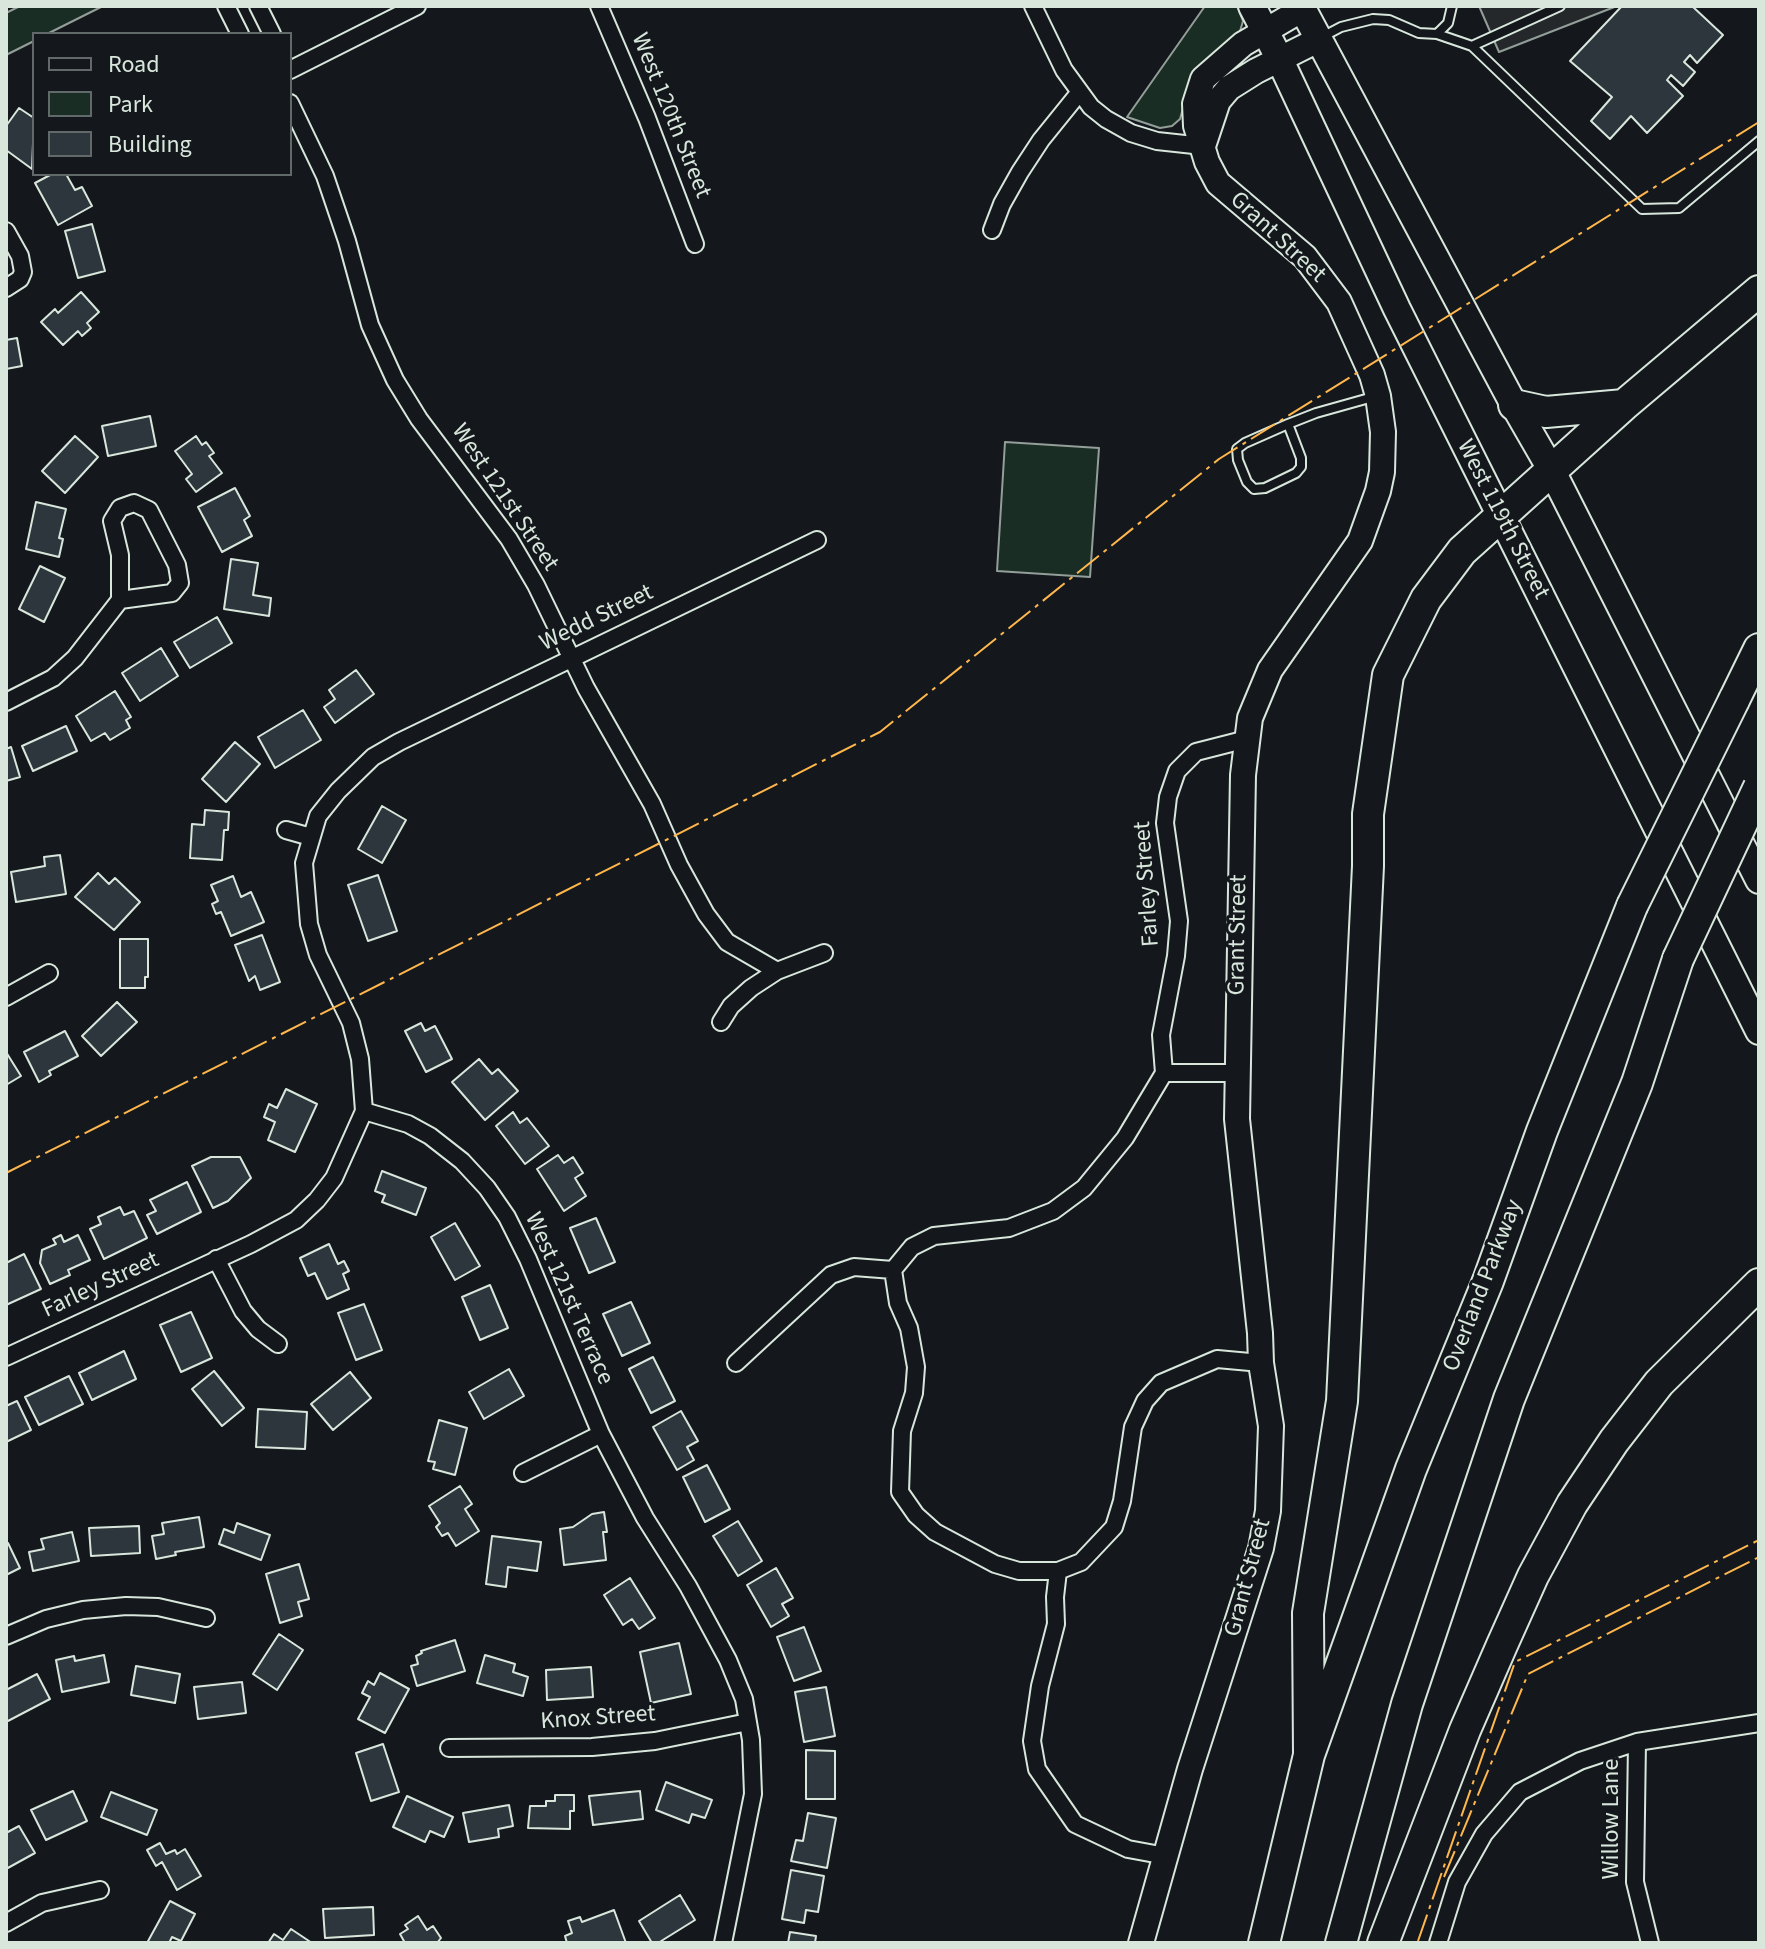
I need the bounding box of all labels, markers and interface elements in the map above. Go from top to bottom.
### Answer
street label: West 120th Street [624,29,716,203]
legend [32,32,292,176]
text: Road [108,47,160,82]
text: Park [108,87,153,122]
text: Building [108,127,192,162]
street label: Grant Street [1223,186,1331,290]
street label: West 121st Street [444,419,564,577]
street label: West 119th Street [1449,435,1555,605]
street label: Wedd Street [536,579,658,659]
street label: Farley Street [1129,820,1167,948]
street label: Grant Street [1224,874,1254,996]
street label: Overland Parkway [1438,1196,1530,1376]
street label: West 121st Terrace [517,1209,619,1389]
street label: Farley Street [38,1246,164,1326]
street label: Grant Street [1219,1516,1279,1640]
street label: Knox Street [540,1701,656,1737]
street label: Willow Lane [1599,1759,1627,1879]

